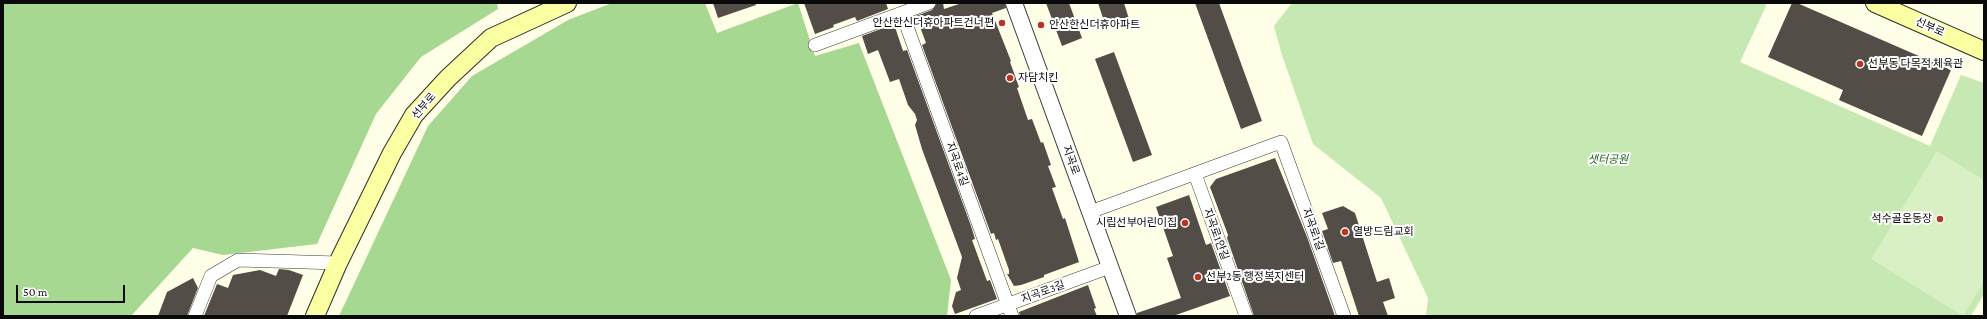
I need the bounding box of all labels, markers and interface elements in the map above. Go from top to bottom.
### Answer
street label: 선부로 [1913,15,1947,39]
place label: 안산한신더휴아파트건너편 [873,16,994,30]
marker: 안산한신더휴아파트건너편 [997,18,1007,28]
place label: 안산한신더휴아파트 [1049,18,1140,32]
marker: 안산한신더휴아파트 [1036,20,1046,30]
place label: 선부동 다목적 체육관 [1868,57,1963,71]
marker: 선부동 다목적 체육관 [1855,59,1865,69]
place label: 자담치킨 [1018,71,1058,85]
marker: 자담치킨 [1005,73,1015,83]
street label: 선부로 [409,90,439,122]
street label: 지곡로4길 [943,140,971,188]
street label: 지곡로 [1060,143,1082,177]
park label: 샛터공원 [1588,153,1628,167]
street label: 지곡로1안길 [1201,206,1231,262]
street label: 지곡로1길 [1299,206,1327,252]
place label: 석수골운동장 [1871,212,1932,226]
marker: 석수골운동장 [1935,214,1945,224]
place label: 시립선부어린이집 [1096,216,1177,230]
marker: 시립선부어린이집 [1180,218,1190,228]
place label: 열방드림교회 [1353,225,1414,239]
marker: 열방드림교회 [1340,227,1350,237]
place label: 선부2동 행정복지센터 [1206,270,1304,284]
marker: 선부2동 행정복지센터 [1193,272,1203,282]
scale bar [18,277,127,303]
street label: 지곡로3길 [1019,278,1067,306]
text: 50 m [23,285,47,299]

